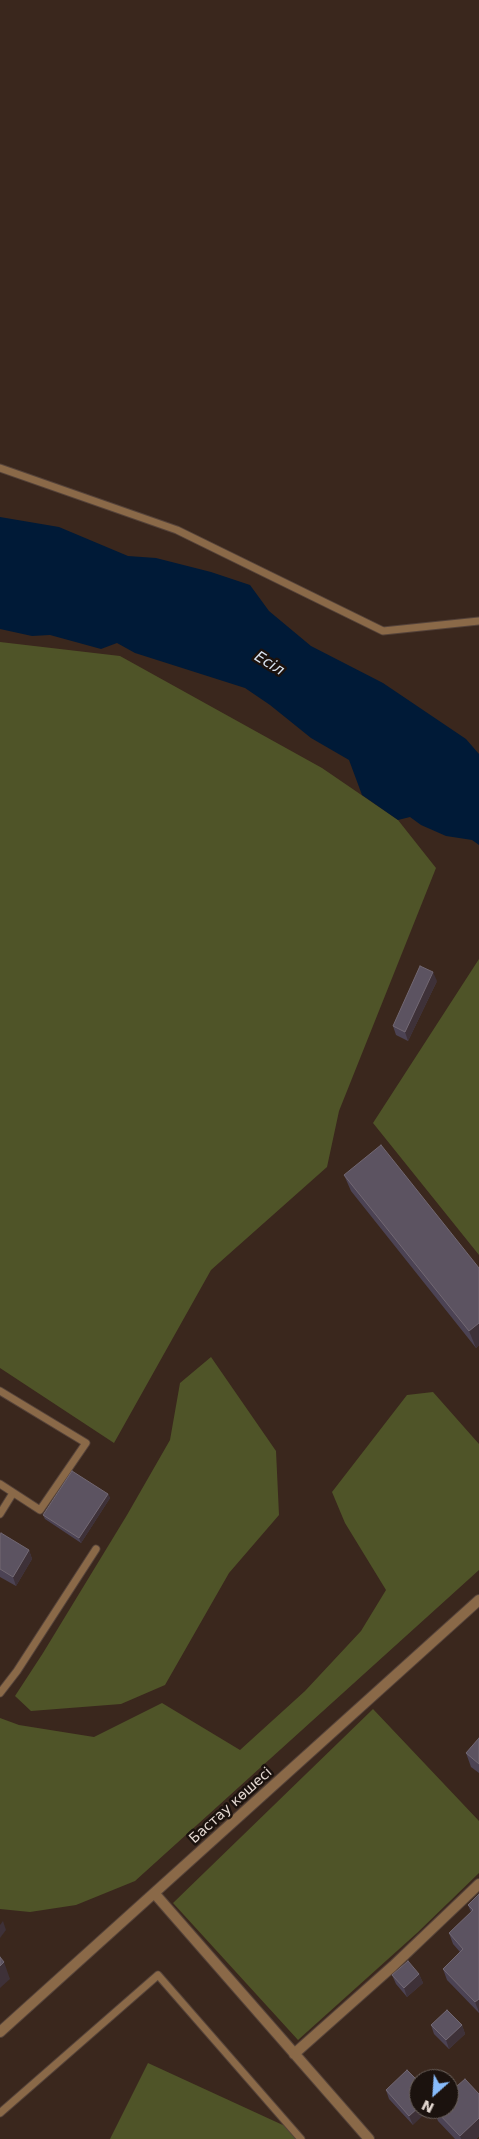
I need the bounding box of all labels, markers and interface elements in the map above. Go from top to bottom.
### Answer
water label: Есіл [251,648,287,680]
street label: Бастау көшесі [186,1765,276,1847]
north arrow [409,2069,459,2119]
text: N [419,2097,437,2116]

